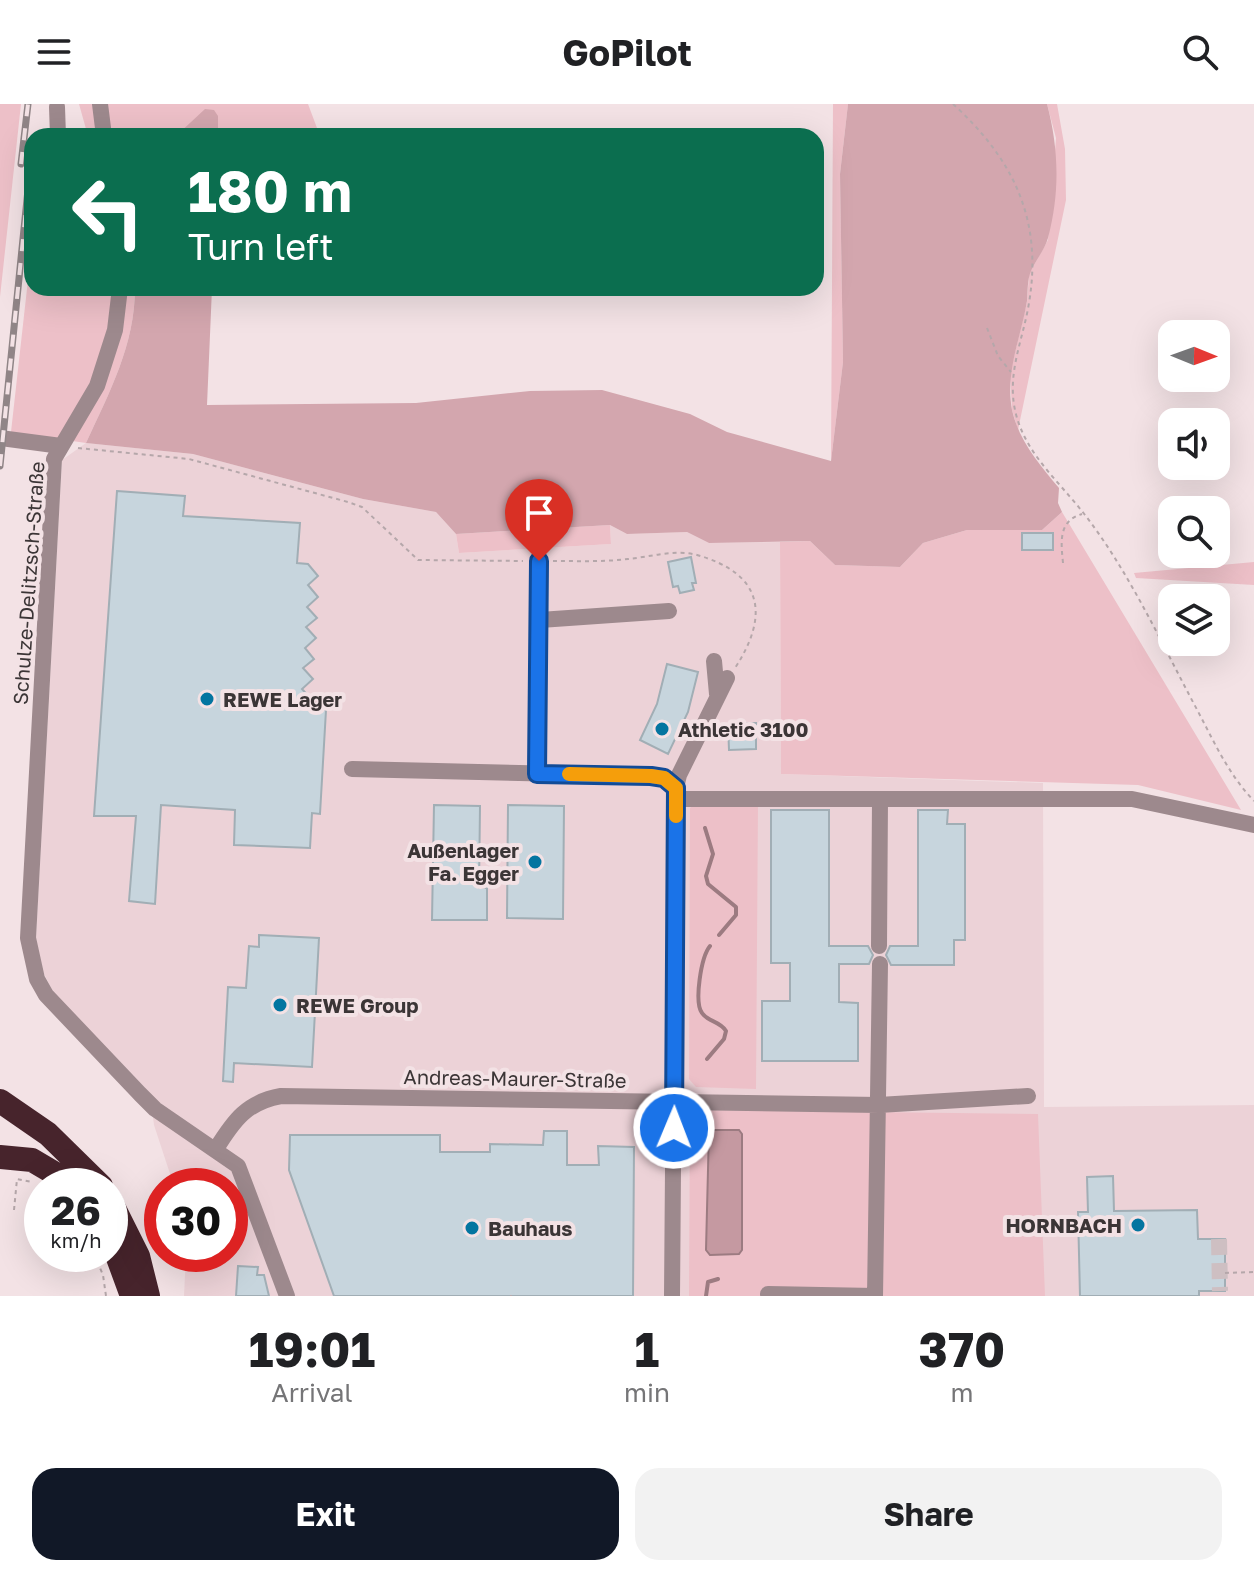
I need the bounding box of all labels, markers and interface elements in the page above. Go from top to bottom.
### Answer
icon: menu [32,30,76,74]
icon: search [1178,30,1222,74]
text: GoPilot [562,31,692,74]
text: 180 m [188,157,352,224]
icon: left [56,160,160,264]
text: Turn left [188,225,334,268]
north arrow [1158,320,1230,392]
map controls [1158,320,1230,656]
button: sound [1158,408,1230,480]
street label: Schulze-Delitzsch-Straße [8,460,48,706]
pin [505,479,573,561]
icon: arrive [517,491,561,535]
button: search [1158,496,1230,568]
button: layers [1158,584,1230,656]
place label: REWE Lager [223,687,342,711]
marker: REWE Lager [198,690,216,708]
place label: Athletic 3100 [678,717,808,741]
marker: Athletic 3100 [653,720,671,738]
place label: Außenlager Fa. Egger [407,838,519,885]
marker: Außenlager Fa. Egger [526,853,544,871]
place label: REWE Group [296,993,418,1017]
marker: REWE Group [271,996,289,1014]
street label: Andreas-Maurer-Straße [403,1064,627,1092]
position arrow [632,1086,716,1170]
speed limit sign: 30 [144,1168,248,1272]
text: 26 [51,1186,101,1234]
place label: HORNBACH [1005,1213,1122,1237]
place label: Bauhaus [488,1216,572,1240]
marker: HORNBACH [1129,1216,1147,1234]
marker: Bauhaus [463,1219,481,1237]
text: km/h [51,1228,101,1252]
text: 19:01 [249,1320,375,1378]
text: 1 [635,1320,659,1378]
text: 370 [919,1320,1005,1378]
text: Arrival [271,1377,353,1408]
text: min [624,1377,670,1408]
text: m [950,1377,973,1408]
button: Exit [32,1468,619,1560]
button: Share [635,1468,1222,1560]

